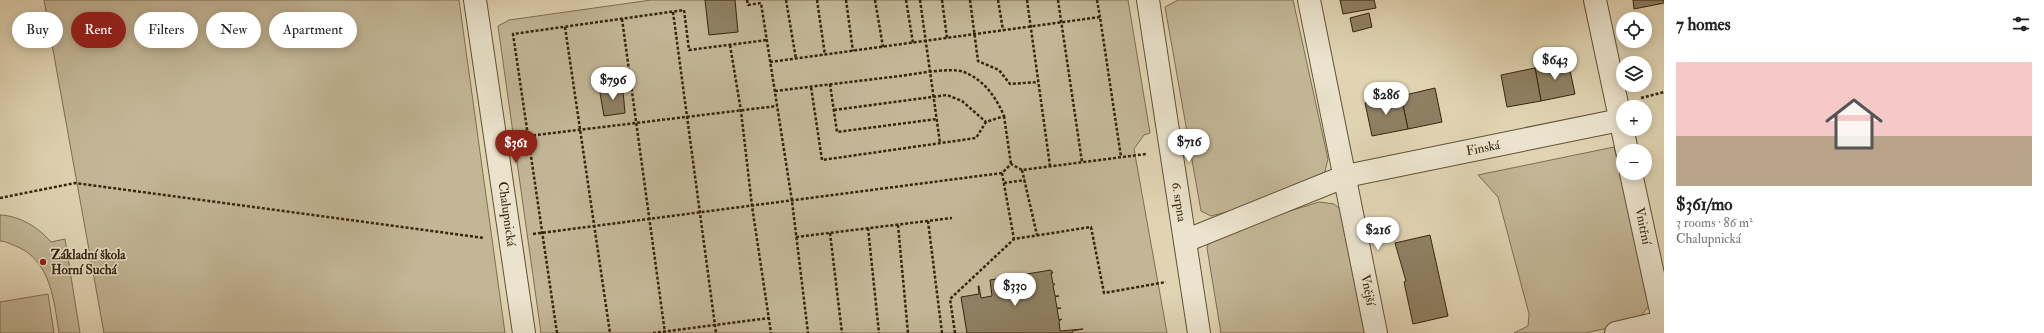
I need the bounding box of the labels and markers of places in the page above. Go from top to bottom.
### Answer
pin: $643 [1531,47,1579,81]
pin: $796 [589,67,637,101]
pin: $286 [1362,82,1410,116]
pin: $716 [1165,129,1213,163]
pin: $361 [492,130,540,164]
pin: $216 [1354,217,1402,251]
place label: Základní škola Horní Suchá [51,247,126,278]
marker: Základní škola Horní Suchá [38,257,48,267]
pin: $330 [991,273,1039,307]

